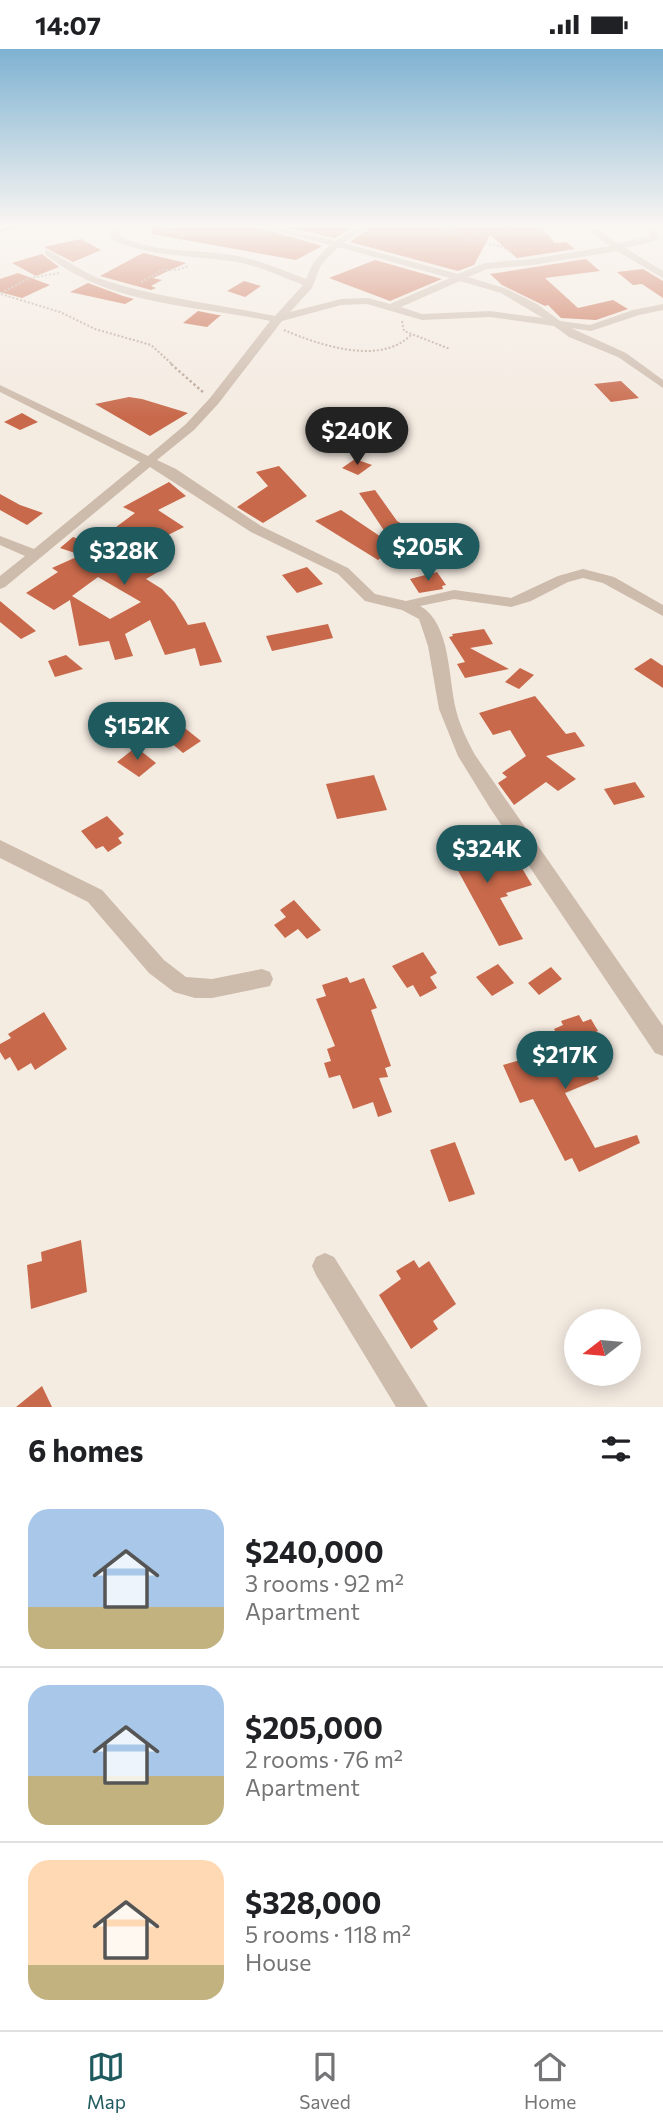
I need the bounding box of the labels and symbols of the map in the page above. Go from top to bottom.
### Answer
pin: $240K [308,407,406,467]
pin: $205K [379,524,477,583]
pin: $328K [75,527,173,587]
pin: $152K [88,703,186,762]
pin: $324K [438,825,536,885]
pin: $217K [516,1031,614,1091]
north arrow [564,1309,640,1386]

